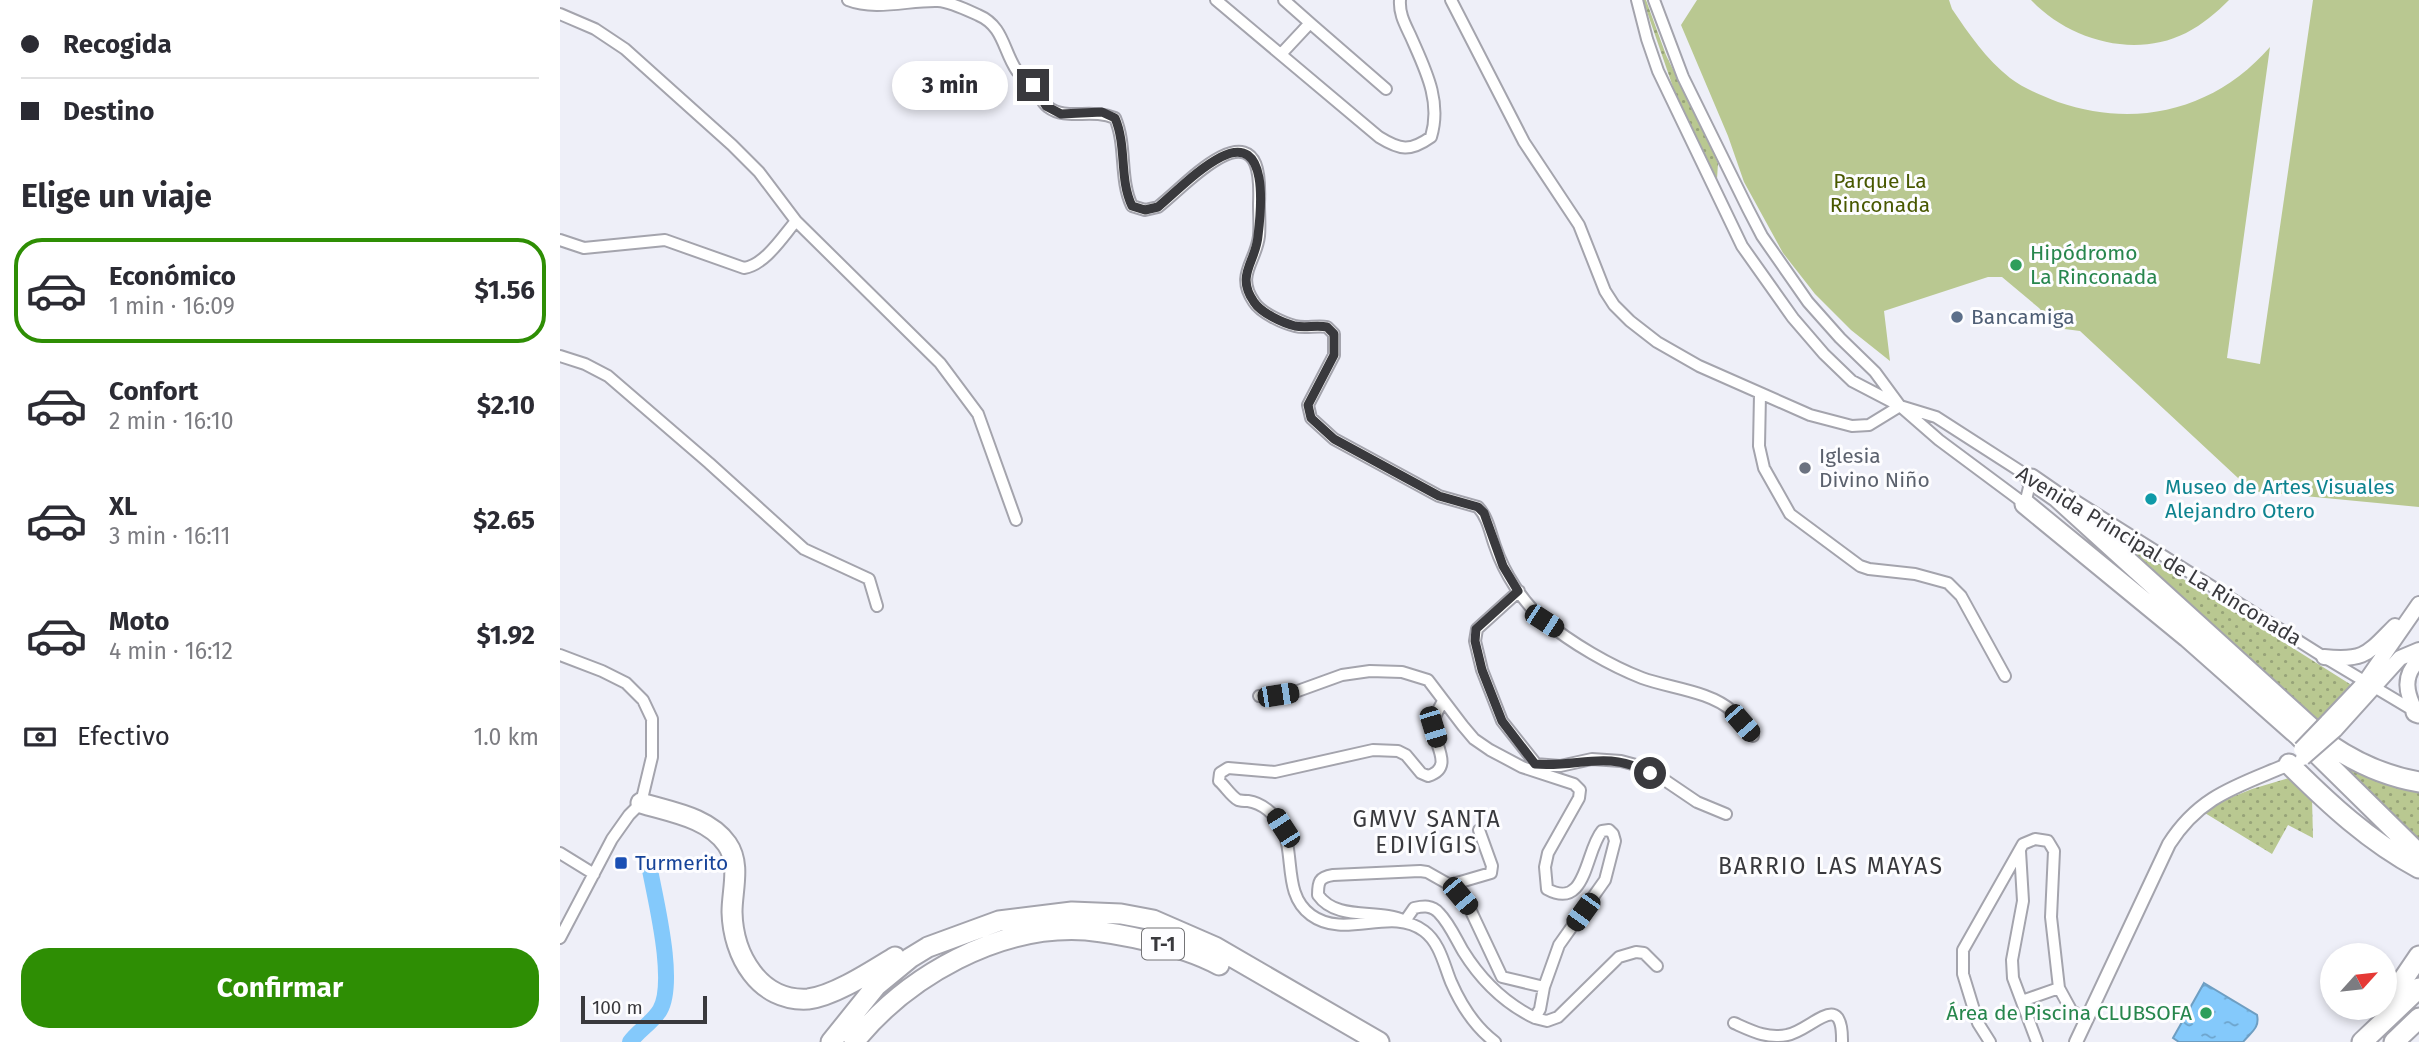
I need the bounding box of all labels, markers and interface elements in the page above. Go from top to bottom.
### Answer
text: Recogida [63,29,172,60]
callout: 3 min [893,60,1008,110]
route end [1017,69,1049,101]
text: 3 min [922,71,978,99]
text: Destino [63,96,154,127]
park label: Parque La Rinconada [1830,168,1930,218]
text: Elige un viaje [21,177,212,215]
place label: Hipódromo La Rinconada [2030,240,2158,290]
marker: Hipódromo La Rinconada [2008,257,2024,273]
icon: car [25,259,88,322]
text: Económico [109,261,236,292]
text: $1.56 [474,275,535,306]
text: 1 min · 16:09 [109,292,235,320]
place label: Bancamiga [1971,304,2075,330]
marker: Bancamiga [1949,309,1965,325]
icon: car [25,374,88,437]
text: Confort [109,376,198,407]
text: $2.10 [477,390,535,421]
text: 2 min · 16:10 [109,407,233,435]
place label: Iglesia Divino Niño [1819,443,1930,493]
marker: Iglesia Divino Niño [1797,460,1813,476]
street label: Avenida Principal de La Rinconada [2012,460,2306,652]
place label: Museo de Artes Visuales Alejandro Otero [2165,474,2395,524]
icon: car [25,489,88,552]
text: XL [109,491,137,522]
marker: Museo de Artes Visuales Alejandro Otero [2143,491,2159,507]
text: $2.65 [473,505,535,536]
text: 3 min · 16:11 [109,522,230,550]
car [1521,601,1568,641]
icon: car [25,604,88,667]
text: Moto [109,606,169,637]
text: $1.92 [476,620,535,651]
text: 4 min · 16:12 [109,637,233,665]
car [1256,681,1301,709]
car [1721,700,1764,746]
car [1417,704,1450,750]
icon: cash [21,718,59,756]
text: Efectivo [77,721,170,752]
text: 1.0 km [473,723,539,751]
route start [1634,757,1666,789]
car [1263,805,1304,851]
district label: GMVV SANTA EDIVÍGIS [1352,805,1502,859]
place label: Turmerito [635,850,728,876]
district label: BARRIO LAS MAYAS [1718,852,1944,880]
marker: Turmerito [613,855,629,871]
car [1439,873,1482,919]
car [1563,889,1604,935]
road number: T-1 [1142,928,1184,960]
north arrow [2320,943,2398,1020]
map controls [2320,943,2397,1020]
button: Confirmar [21,948,539,1028]
scale bar [581,993,707,1025]
text: 100 m [592,996,643,1019]
place label: Área de Piscina CLUBSOFA [1946,1000,2192,1026]
marker: Área de Piscina CLUBSOFA [2198,1005,2214,1021]

